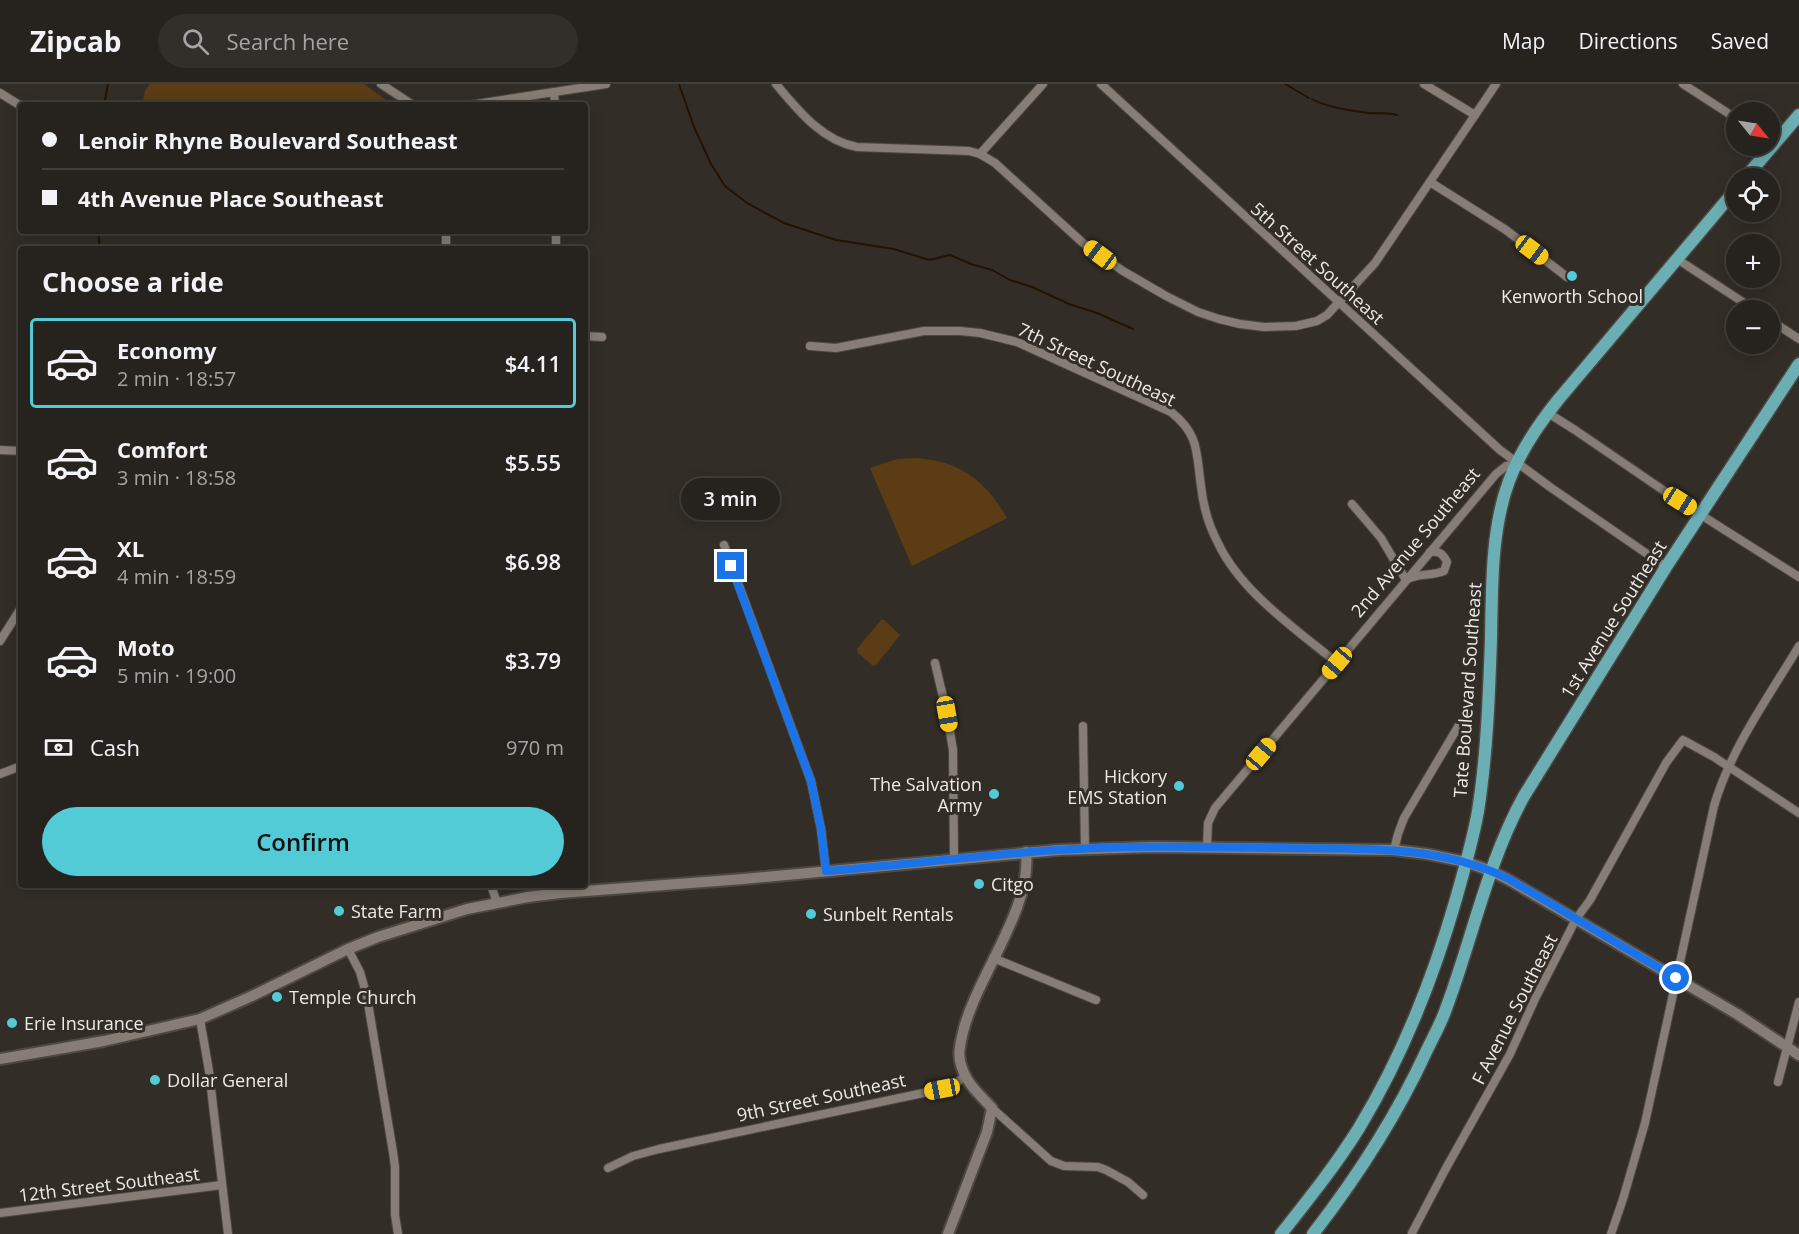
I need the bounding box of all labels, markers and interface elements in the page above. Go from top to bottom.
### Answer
search box [158,14,578,68]
text: Zipcab [30,22,122,60]
icon: search [179,25,212,58]
text: Search here [227,26,349,56]
text: Map [1502,27,1545,55]
text: Directions [1578,27,1678,55]
text: Saved [1711,27,1769,55]
north arrow [1726,102,1780,156]
map controls [1726,102,1780,354]
text: Lenoir Rhyne Boulevard Southeast [78,125,458,155]
button: locate [1726,168,1780,222]
text: 4th Avenue Place Southeast [78,183,383,213]
street label: 5th Street Southeast [1246,197,1390,329]
car [1512,232,1552,268]
button: + [1726,234,1780,288]
car [1080,237,1120,273]
text: Choose a ride [42,263,224,300]
marker: Kenworth School [1565,269,1579,283]
place label: Kenworth School [1501,284,1643,308]
button: − [1726,300,1780,354]
street label: 7th Street Southeast [1014,317,1180,411]
text: Economy [117,335,216,365]
icon: car [45,336,99,390]
text: $4.11 [505,348,561,378]
text: 2 min · 18:57 [117,365,236,392]
text: Comfort [117,434,208,464]
icon: car [45,435,99,489]
text: $5.55 [505,447,561,477]
street label: 2nd Avenue Southeast [1345,462,1485,622]
text: 3 min · 18:58 [117,464,236,491]
callout: 3 min [682,479,780,521]
car [1660,484,1700,518]
text: 3 min [704,485,758,512]
text: XL [117,533,144,563]
icon: car [45,534,99,588]
street label: 1st Avenue Southeast [1555,536,1671,702]
text: $6.98 [505,546,561,576]
route end [717,552,744,579]
text: 4 min · 18:59 [117,563,236,590]
street label: Tate Boulevard Southeast [1448,582,1486,798]
text: Moto [117,632,175,662]
icon: car [45,633,99,687]
car [1319,643,1355,683]
text: $3.79 [505,645,561,675]
text: 5 min · 19:00 [117,662,236,689]
car [935,695,959,733]
icon: cash [42,731,75,764]
text: Cash [90,732,140,762]
text: 970 m [506,734,564,761]
car [1243,734,1279,774]
place label: Hickory EMS Station [1067,764,1168,809]
place label: The Salvation Army [870,772,983,817]
marker: Hickory EMS Station [1172,779,1186,793]
marker: The Salvation Army [987,787,1001,801]
button: Confirm [42,807,564,876]
place label: Citgo [991,872,1034,896]
marker: Citgo [972,877,986,891]
place label: State Farm [351,899,442,923]
place label: Sunbelt Rentals [823,902,954,926]
marker: State Farm [332,904,346,918]
marker: Sunbelt Rentals [804,907,818,921]
street label: F Avenue Southeast [1466,930,1562,1088]
route start [1662,964,1689,991]
place label: Temple Church [289,985,416,1009]
marker: Temple Church [270,990,284,1004]
place label: Erie Insurance [24,1011,144,1035]
marker: Erie Insurance [5,1016,19,1030]
street label: 9th Street Southeast [735,1067,907,1127]
place label: Dollar General [167,1068,288,1092]
marker: Dollar General [148,1073,162,1087]
car [923,1077,961,1101]
street label: 12th Street Southeast [17,1161,201,1207]

